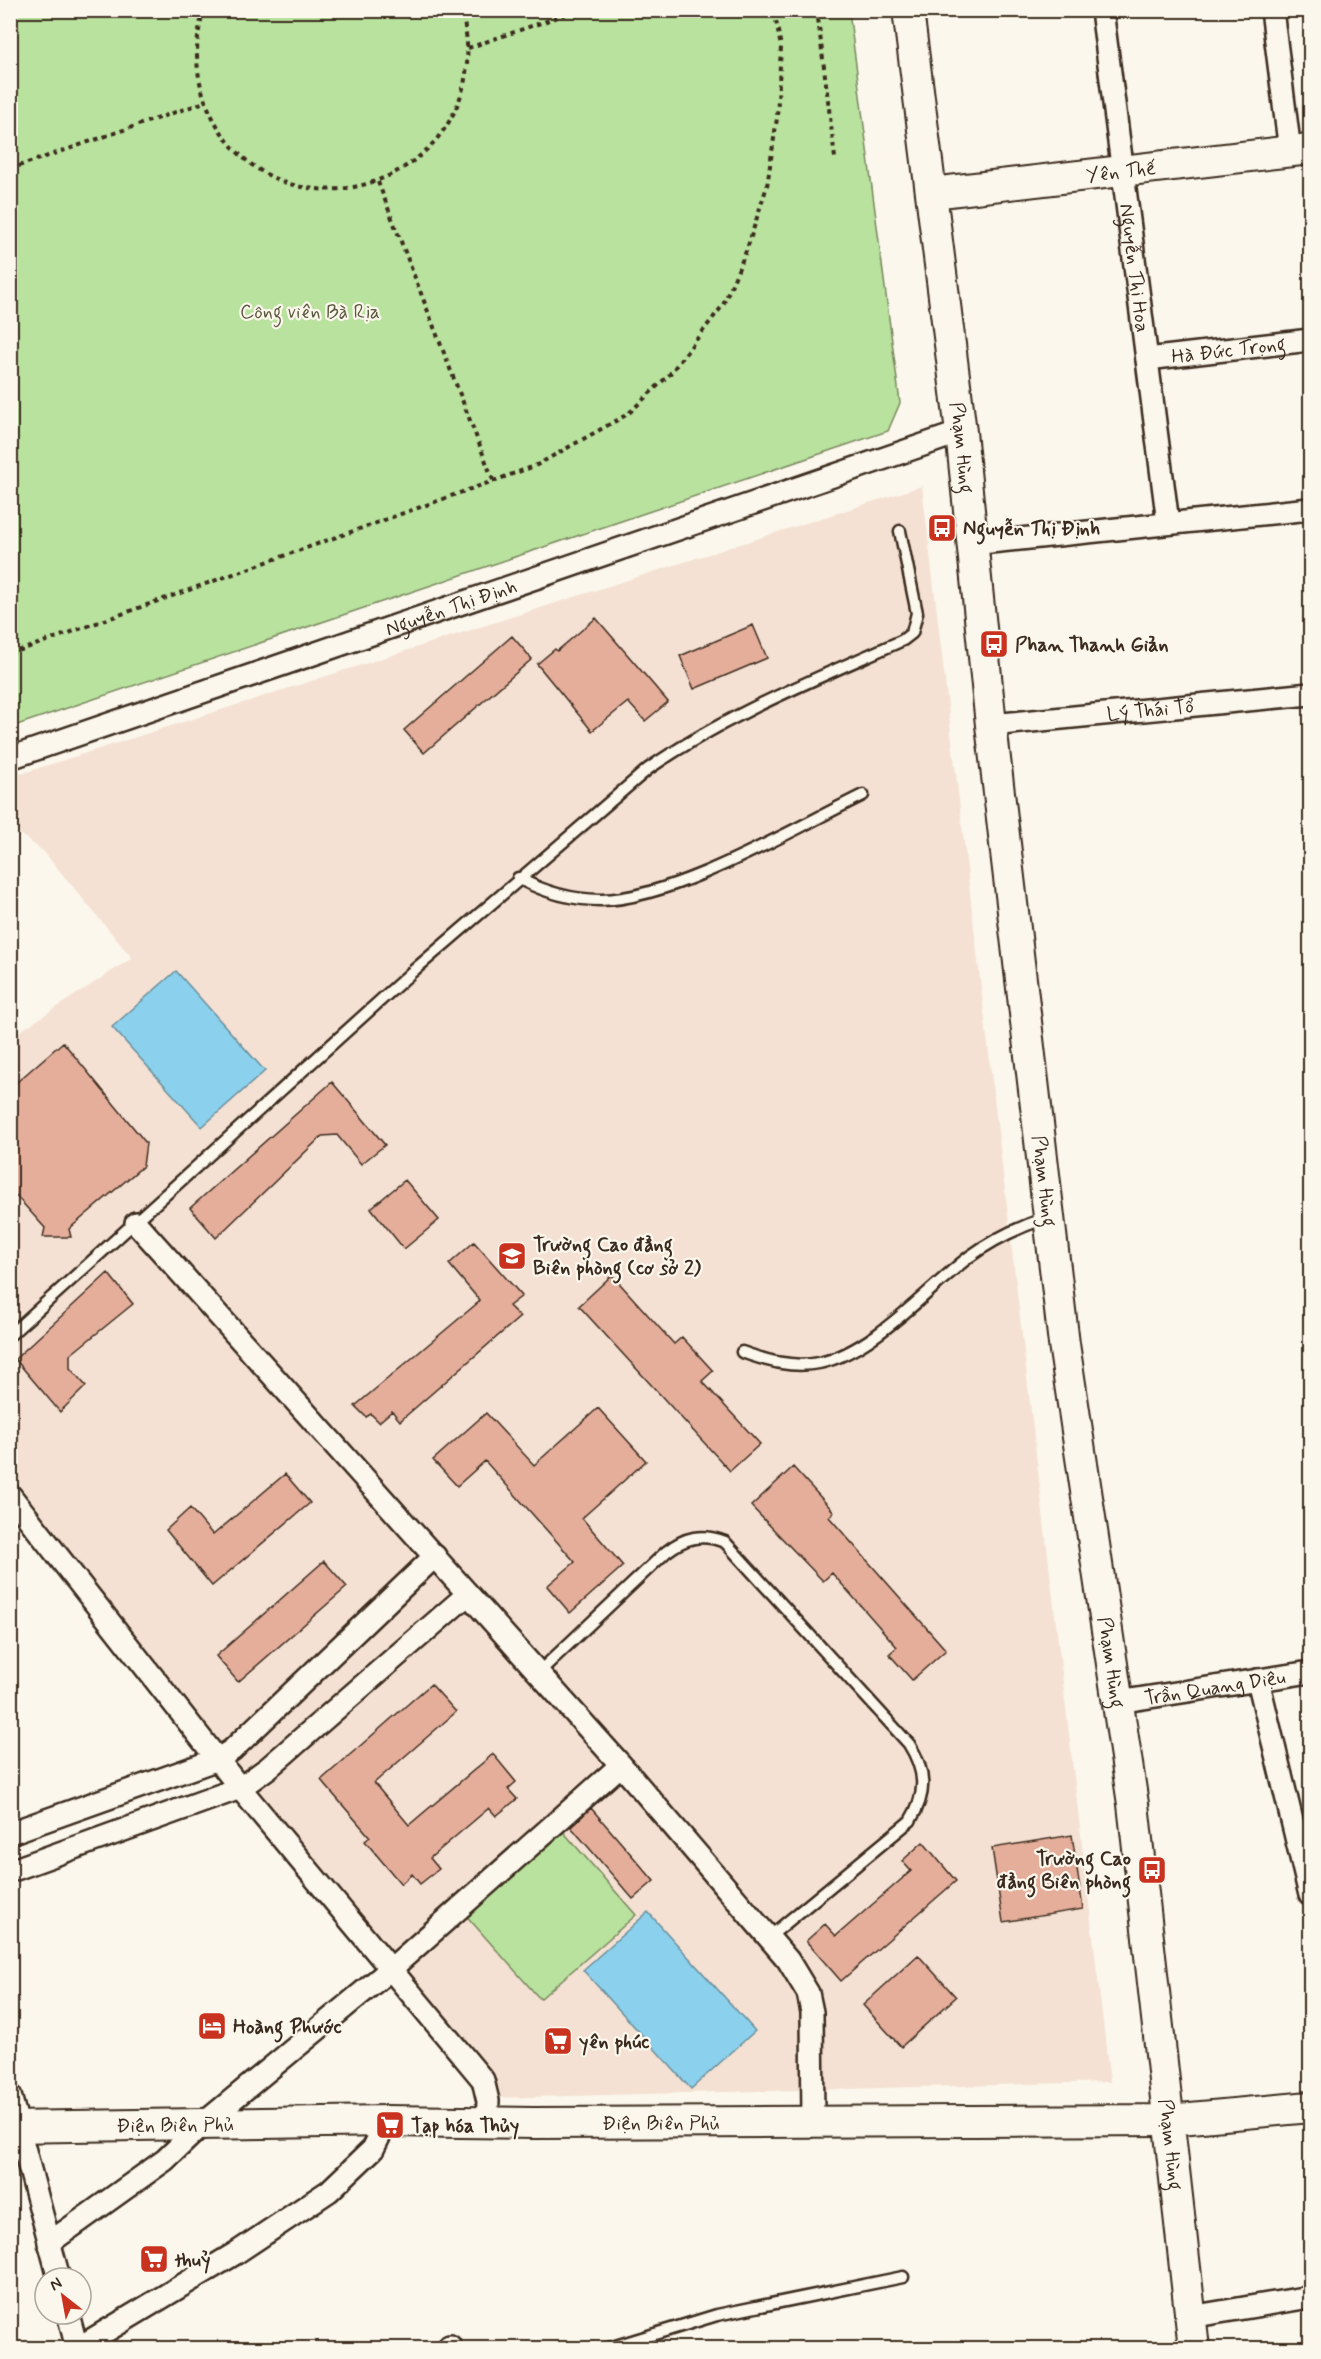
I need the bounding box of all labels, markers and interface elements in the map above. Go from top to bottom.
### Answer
street label: Yên Thế [1085,155,1157,190]
street label: Nguyễn Thị Hoa [1112,202,1155,334]
park label: Công viên Bà Rịa [240,299,380,328]
street label: Hà Đức Trọng [1170,331,1287,371]
street label: Phạm Hùng [942,400,979,495]
bus stop icon: Nguyễn Thị Định [926,512,958,544]
place label: Nguyễn Thị Định [963,516,1100,545]
street label: Nguyễn Thị Định [382,573,521,643]
bus stop icon: Phan Thanh Giản [978,628,1010,660]
place label: Phan Thanh Giản [1015,632,1169,659]
street label: Lý Thái Tổ [1106,693,1196,729]
street label: Phạm Hùng [1024,1134,1062,1229]
place label: Trường Cao đẳng Biên phòng (cơ sở 2) [533,1232,702,1284]
school or university icon: Trường Cao đẳng Biên phòng (cơ sở 2) [496,1240,528,1272]
street label: Phạm Hùng [1090,1615,1130,1710]
street label: Trần Quang Diệu [1143,1664,1287,1713]
place label: Trường Cao đẳng Biên phòng [997,1846,1131,1898]
bus stop icon: Trường Cao đẳng Biên phòng [1136,1854,1168,1886]
hotel icon: Hoàng Phước [196,2010,228,2042]
place label: Hoàng Phước [233,2014,342,2043]
supermarket icon: yên phúc [542,2025,574,2057]
place label: yên phúc [579,2029,649,2056]
street label: Phạm Hùng [1151,2097,1188,2192]
supermarket icon: Tạp hóa Thủy [374,2109,406,2141]
street label: Điện Biên Phủ [602,2110,720,2138]
street label: Điện Biên Phủ [116,2111,234,2140]
place label: Tạp hóa Thủy [411,2113,519,2140]
supermarket icon: thuỷ [138,2243,170,2275]
place label: thuỷ [174,2247,210,2274]
north arrow [33,2266,93,2326]
text: N [46,2273,66,2296]

